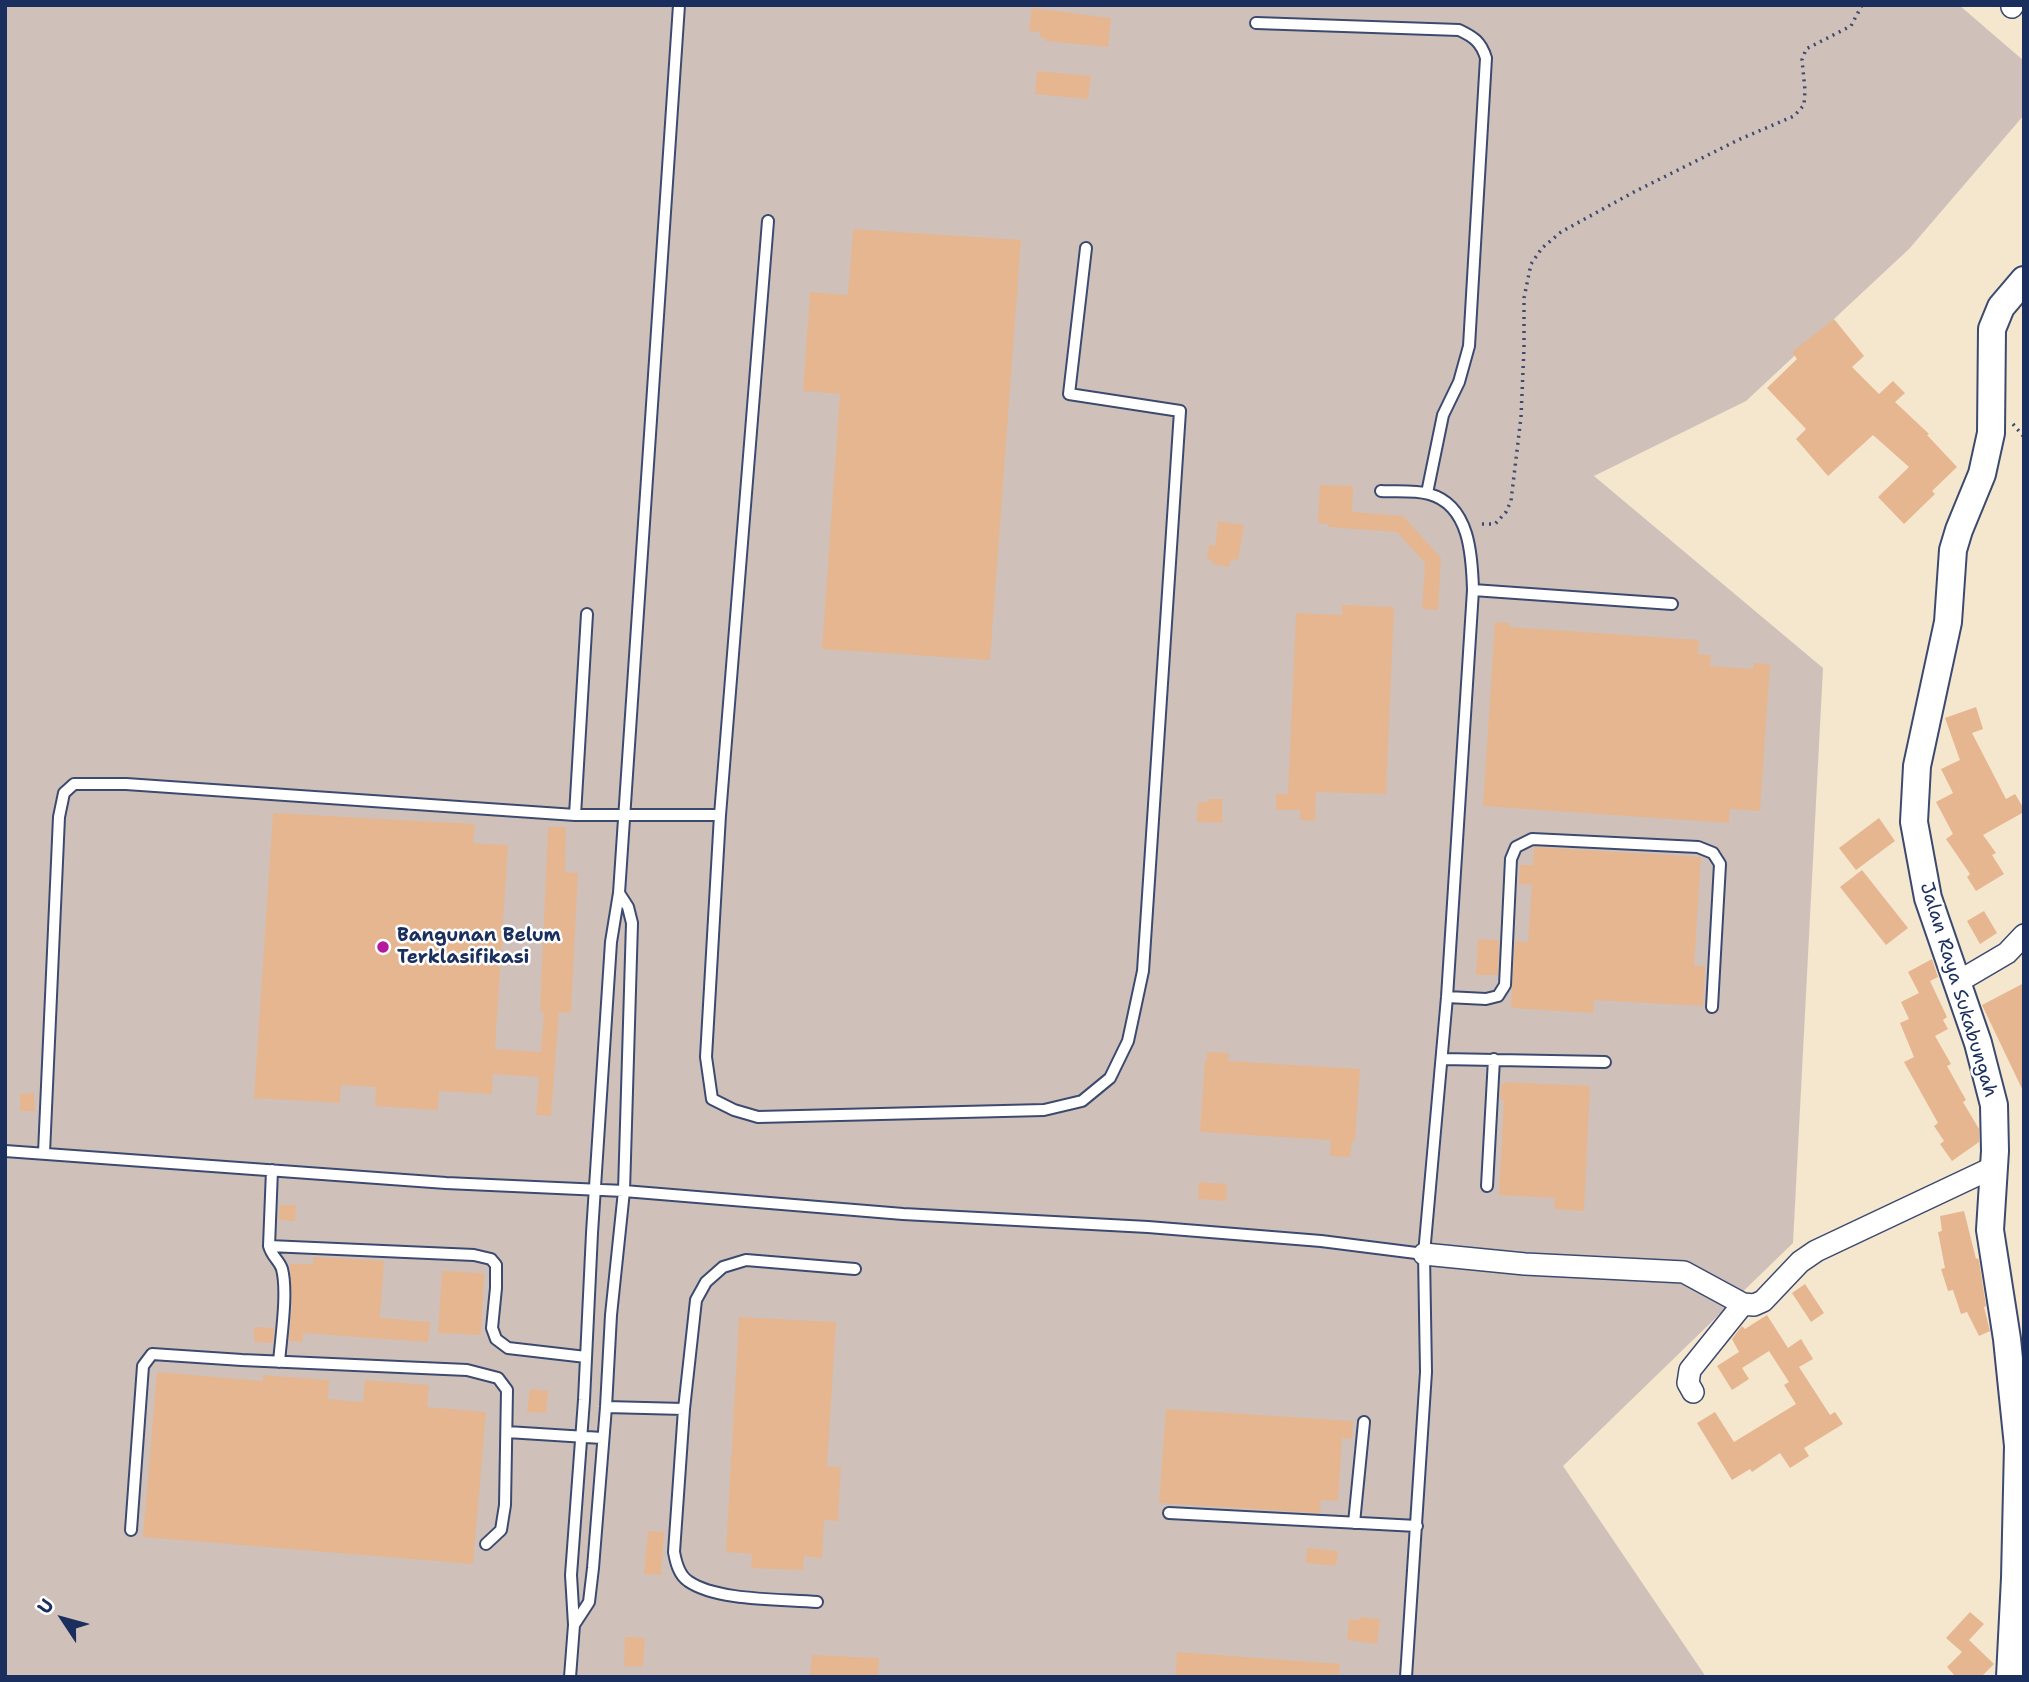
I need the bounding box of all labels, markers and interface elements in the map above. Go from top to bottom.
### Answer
street label: Jalan Raya Sukabungah [1914,880,2002,1100]
place label: Bangunan Belum Terklasifikasi [397,925,561,969]
marker: Bangunan Belum Terklasifikasi [375,939,391,955]
north arrow [28,1584,98,1654]
text: U [32,1594,60,1619]

